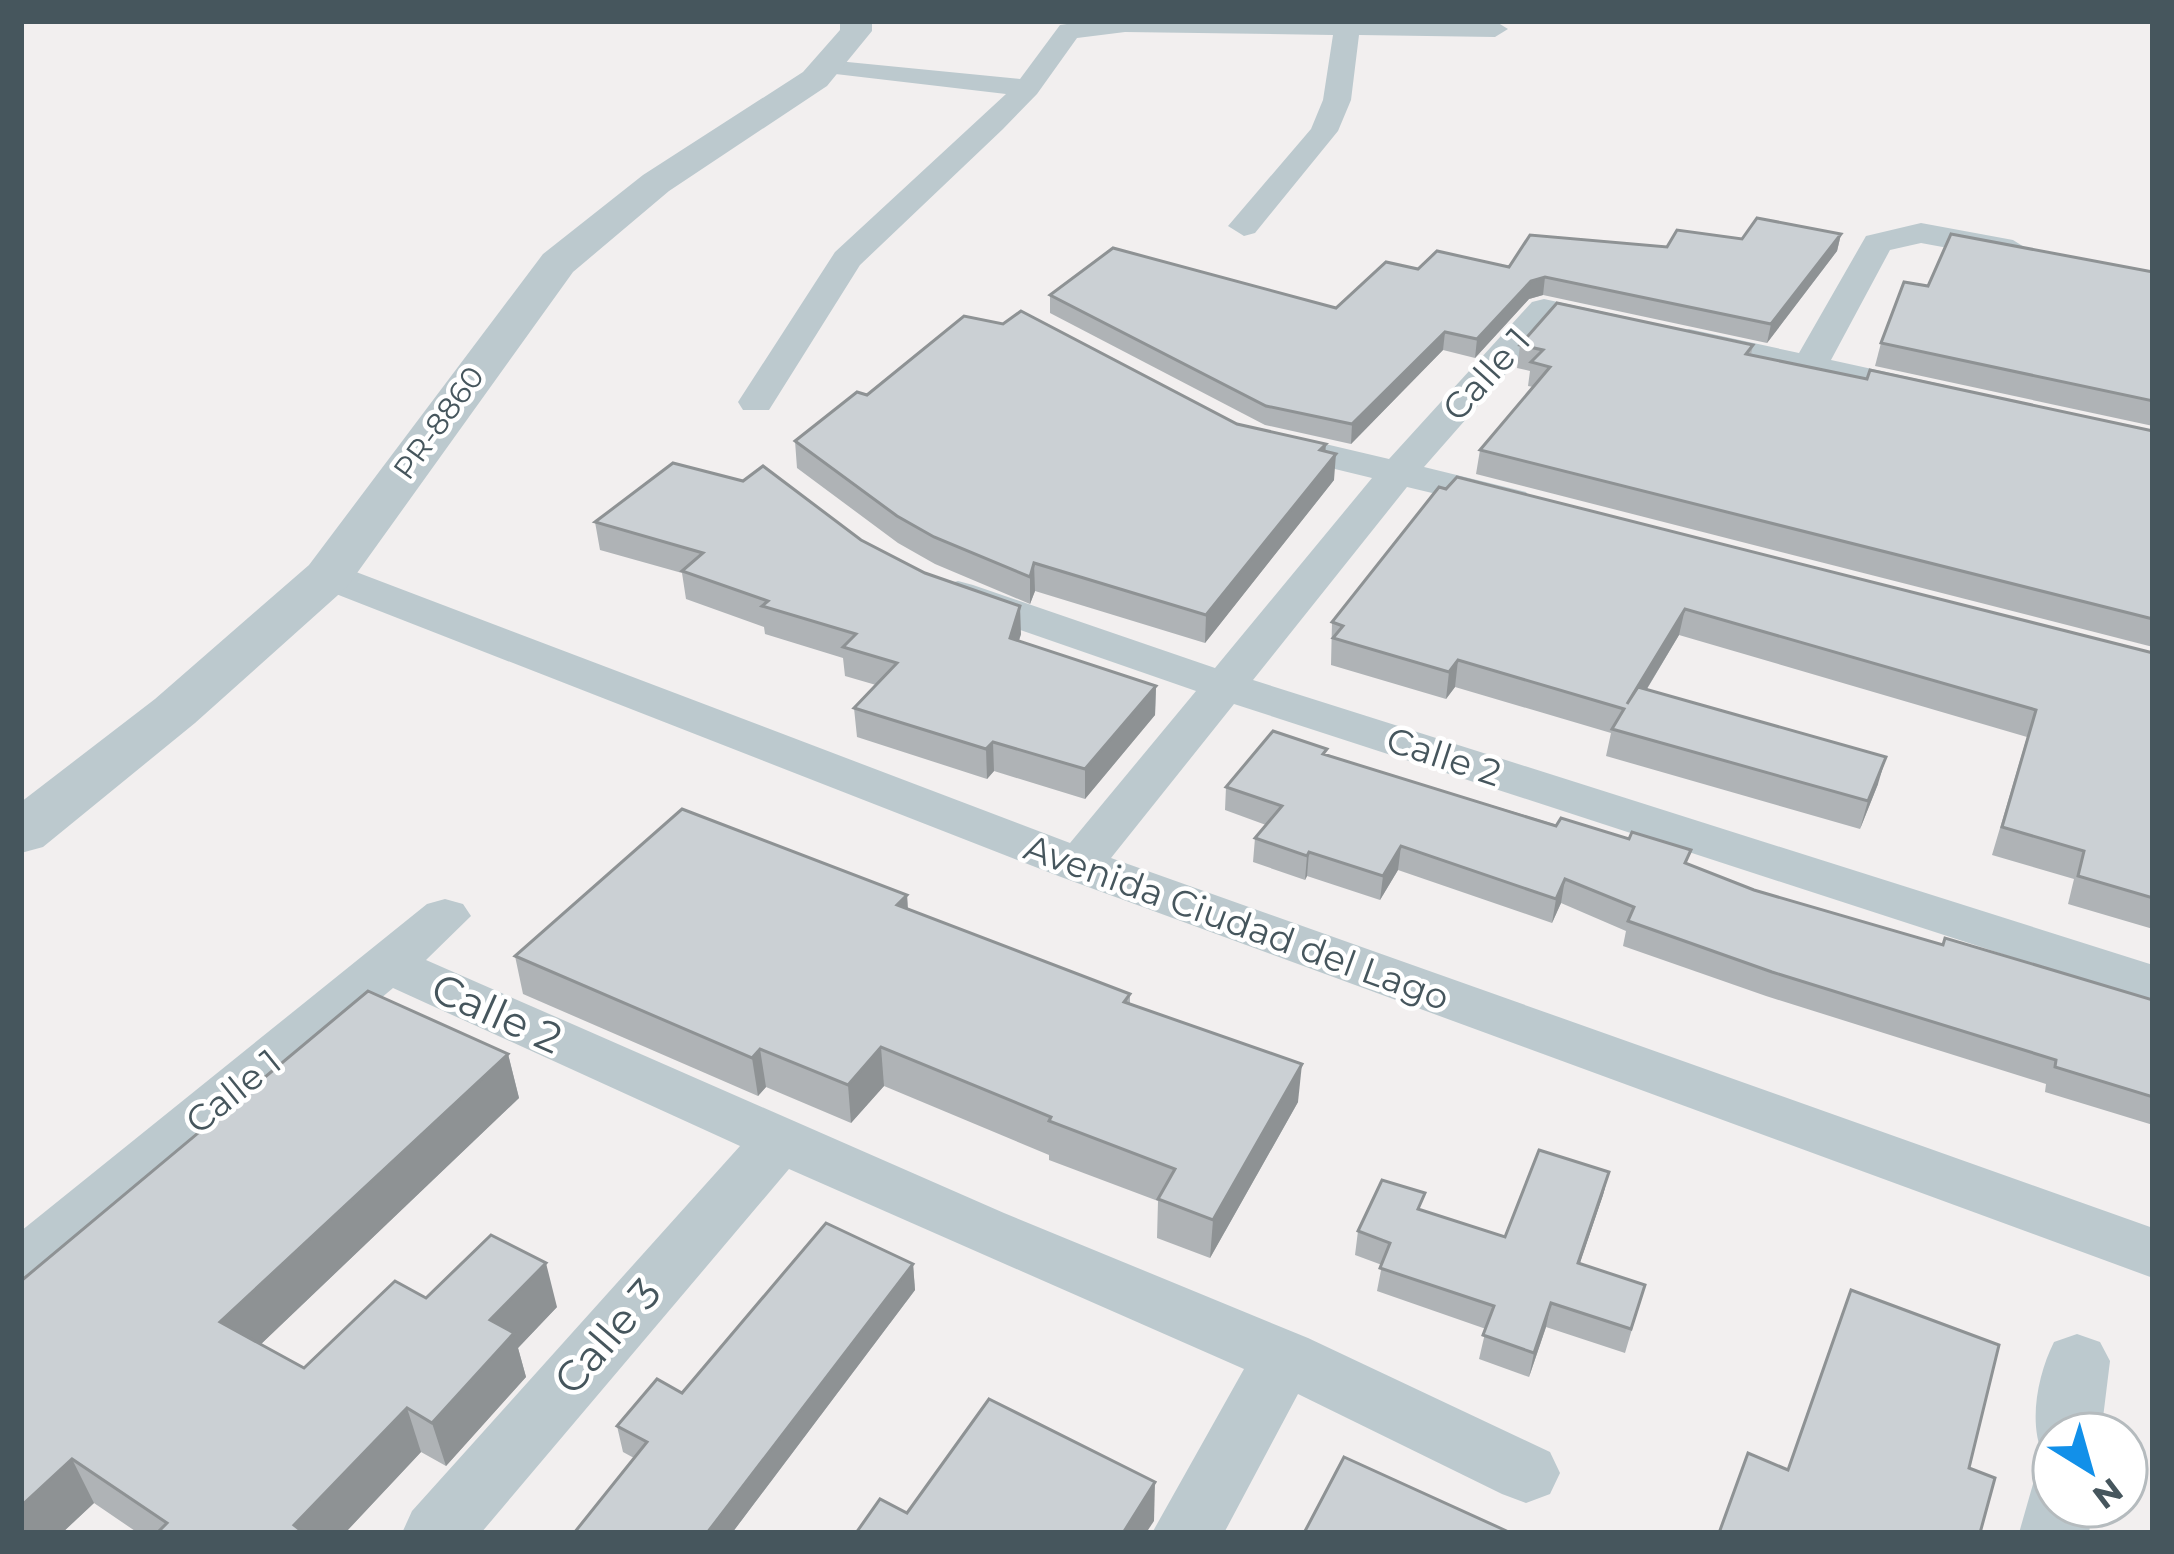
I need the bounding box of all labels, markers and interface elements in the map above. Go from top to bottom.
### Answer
street label: Calle 1 [1433,318,1539,430]
street label: PR-8860 [385,359,492,486]
street label: Calle 2 [1381,717,1507,795]
street label: Avenida Ciudad del Lago [1019,825,1455,1019]
street label: Calle 2 [424,961,570,1065]
street label: Calle 1 [176,1039,290,1143]
street label: Calle 3 [542,1267,672,1405]
north arrow [2030,1410,2150,1530]
text: N [2085,1470,2131,1518]

